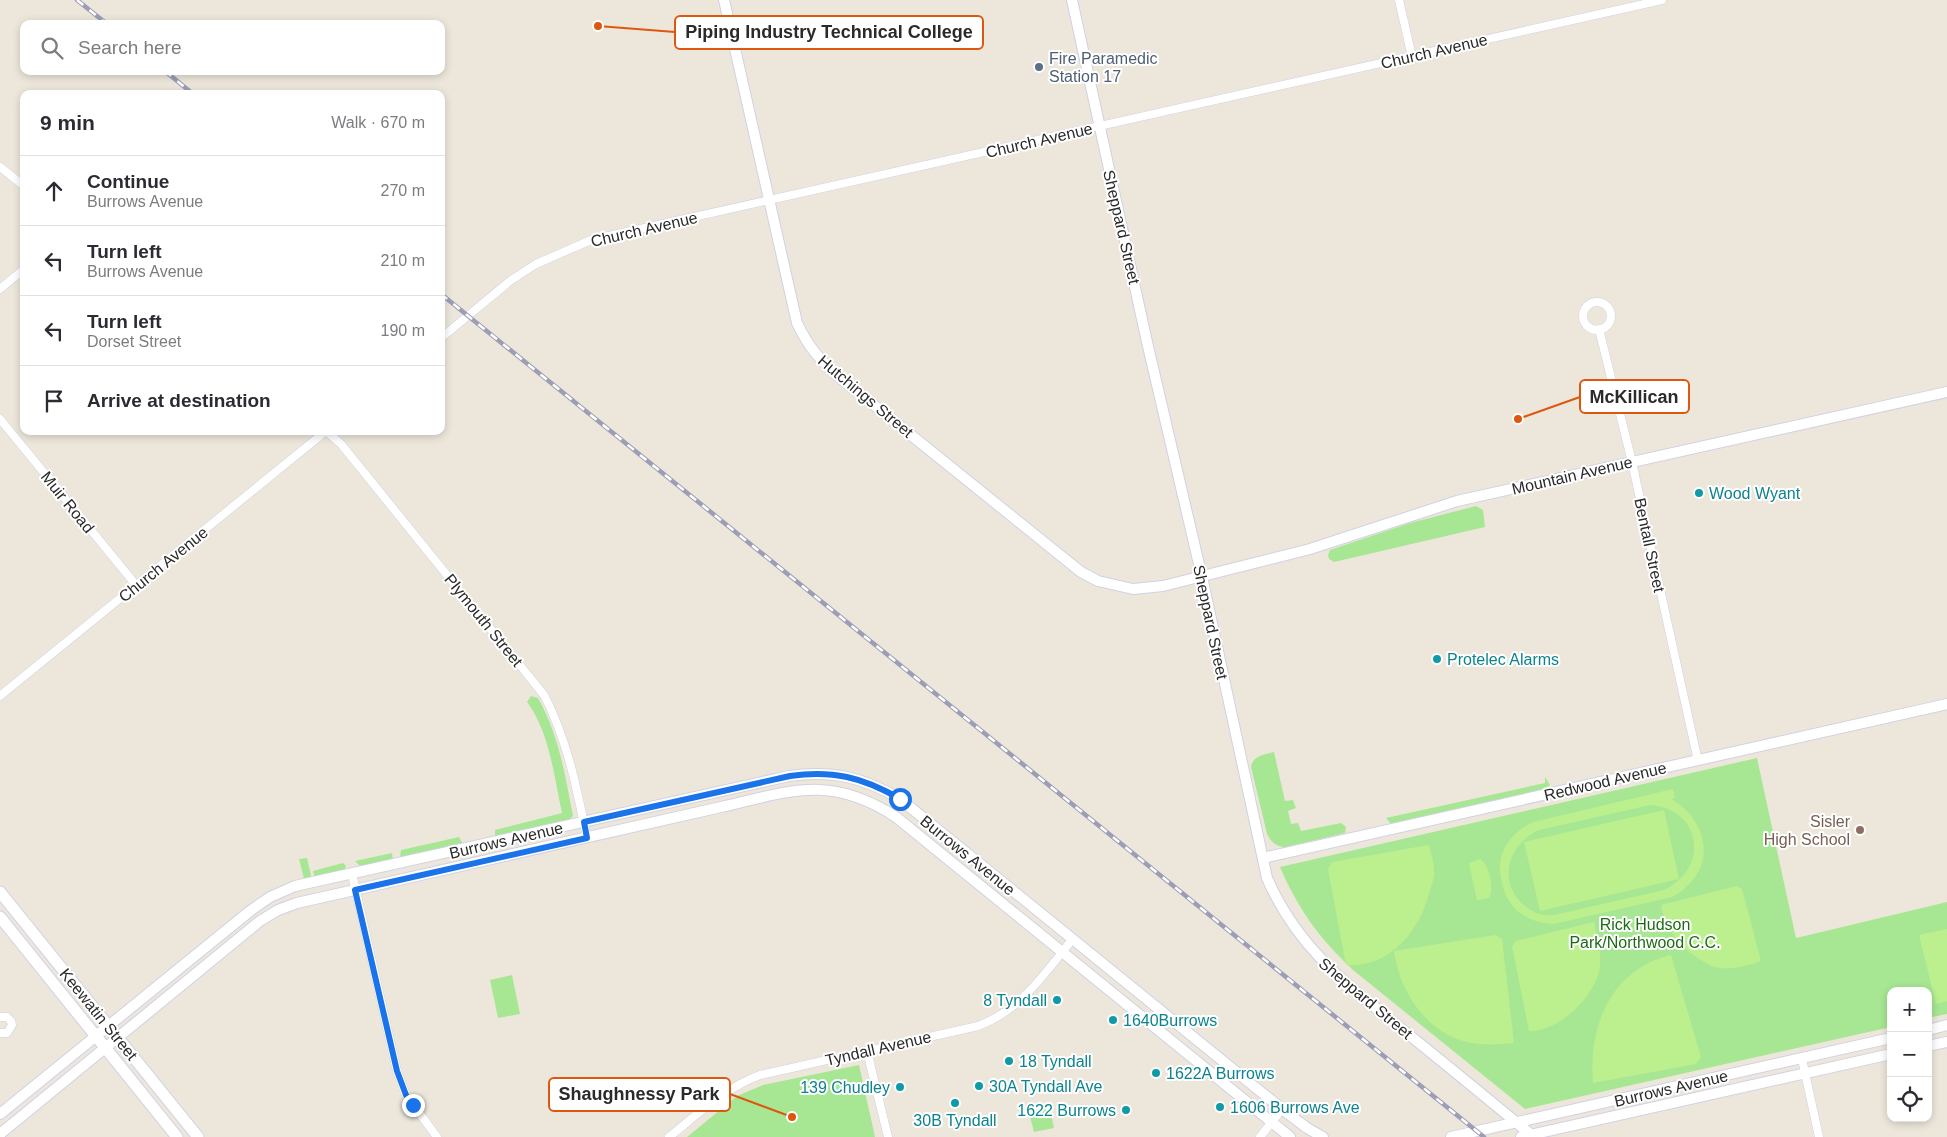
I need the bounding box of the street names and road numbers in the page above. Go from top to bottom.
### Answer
street label: Church Avenue [1379,31,1489,72]
street label: Church Avenue [984,120,1094,161]
street label: Sheppard Street [1100,168,1143,286]
street label: Church Avenue [589,209,699,250]
street label: Hutchings Street [815,352,917,441]
street label: Mountain Avenue [1510,453,1634,498]
street label: Muir Road [38,468,97,536]
street label: Bentall Street [1631,496,1668,594]
street label: Church Avenue [116,523,211,605]
street label: Sheppard Street [1190,563,1231,681]
street label: Plymouth Street [441,571,526,670]
street label: Redwood Avenue [1542,759,1668,804]
street label: Burrows Avenue [917,812,1018,899]
street label: Burrows Avenue [448,819,565,862]
street label: Sheppard Street [1316,954,1416,1043]
street label: Keewatin Street [56,965,141,1064]
street label: Tyndall Avenue [823,1028,933,1069]
street label: Burrows Avenue [1613,1067,1730,1110]

